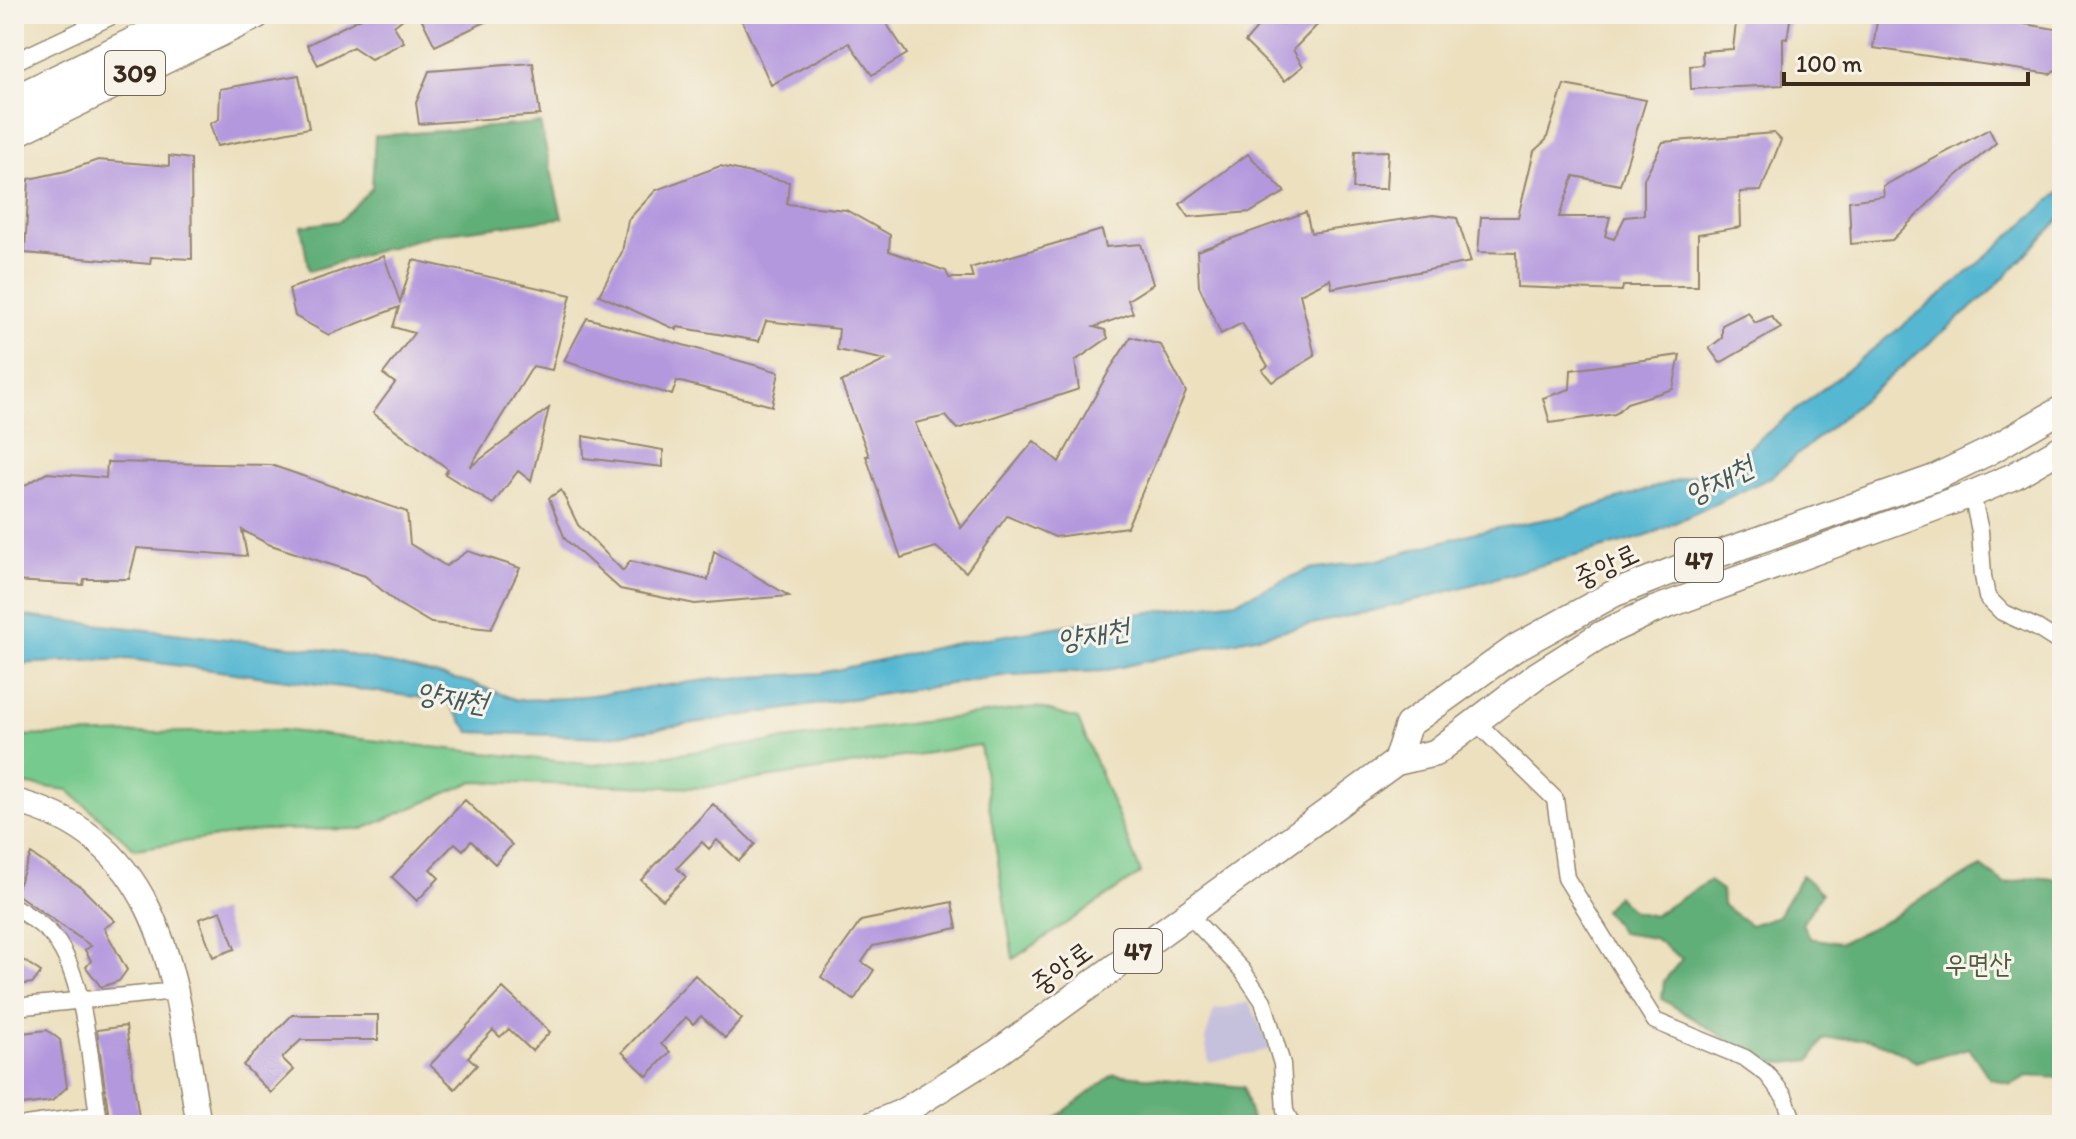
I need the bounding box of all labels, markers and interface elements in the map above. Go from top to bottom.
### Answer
scale bar [1784,36,2028,86]
text: 100 m [1796,49,1862,78]
road number: 309 [105,51,165,95]
water label: 양재천 [1678,445,1762,512]
street label: 중앙로 [1568,535,1644,595]
road number: 47 [1675,538,1723,582]
water label: 양재천 [1054,609,1135,658]
water label: 양재천 [413,673,494,721]
road number: 47 [1114,929,1162,973]
street label: 중앙로 [1024,933,1098,1001]
park label: 우면산 [1944,946,2012,980]

